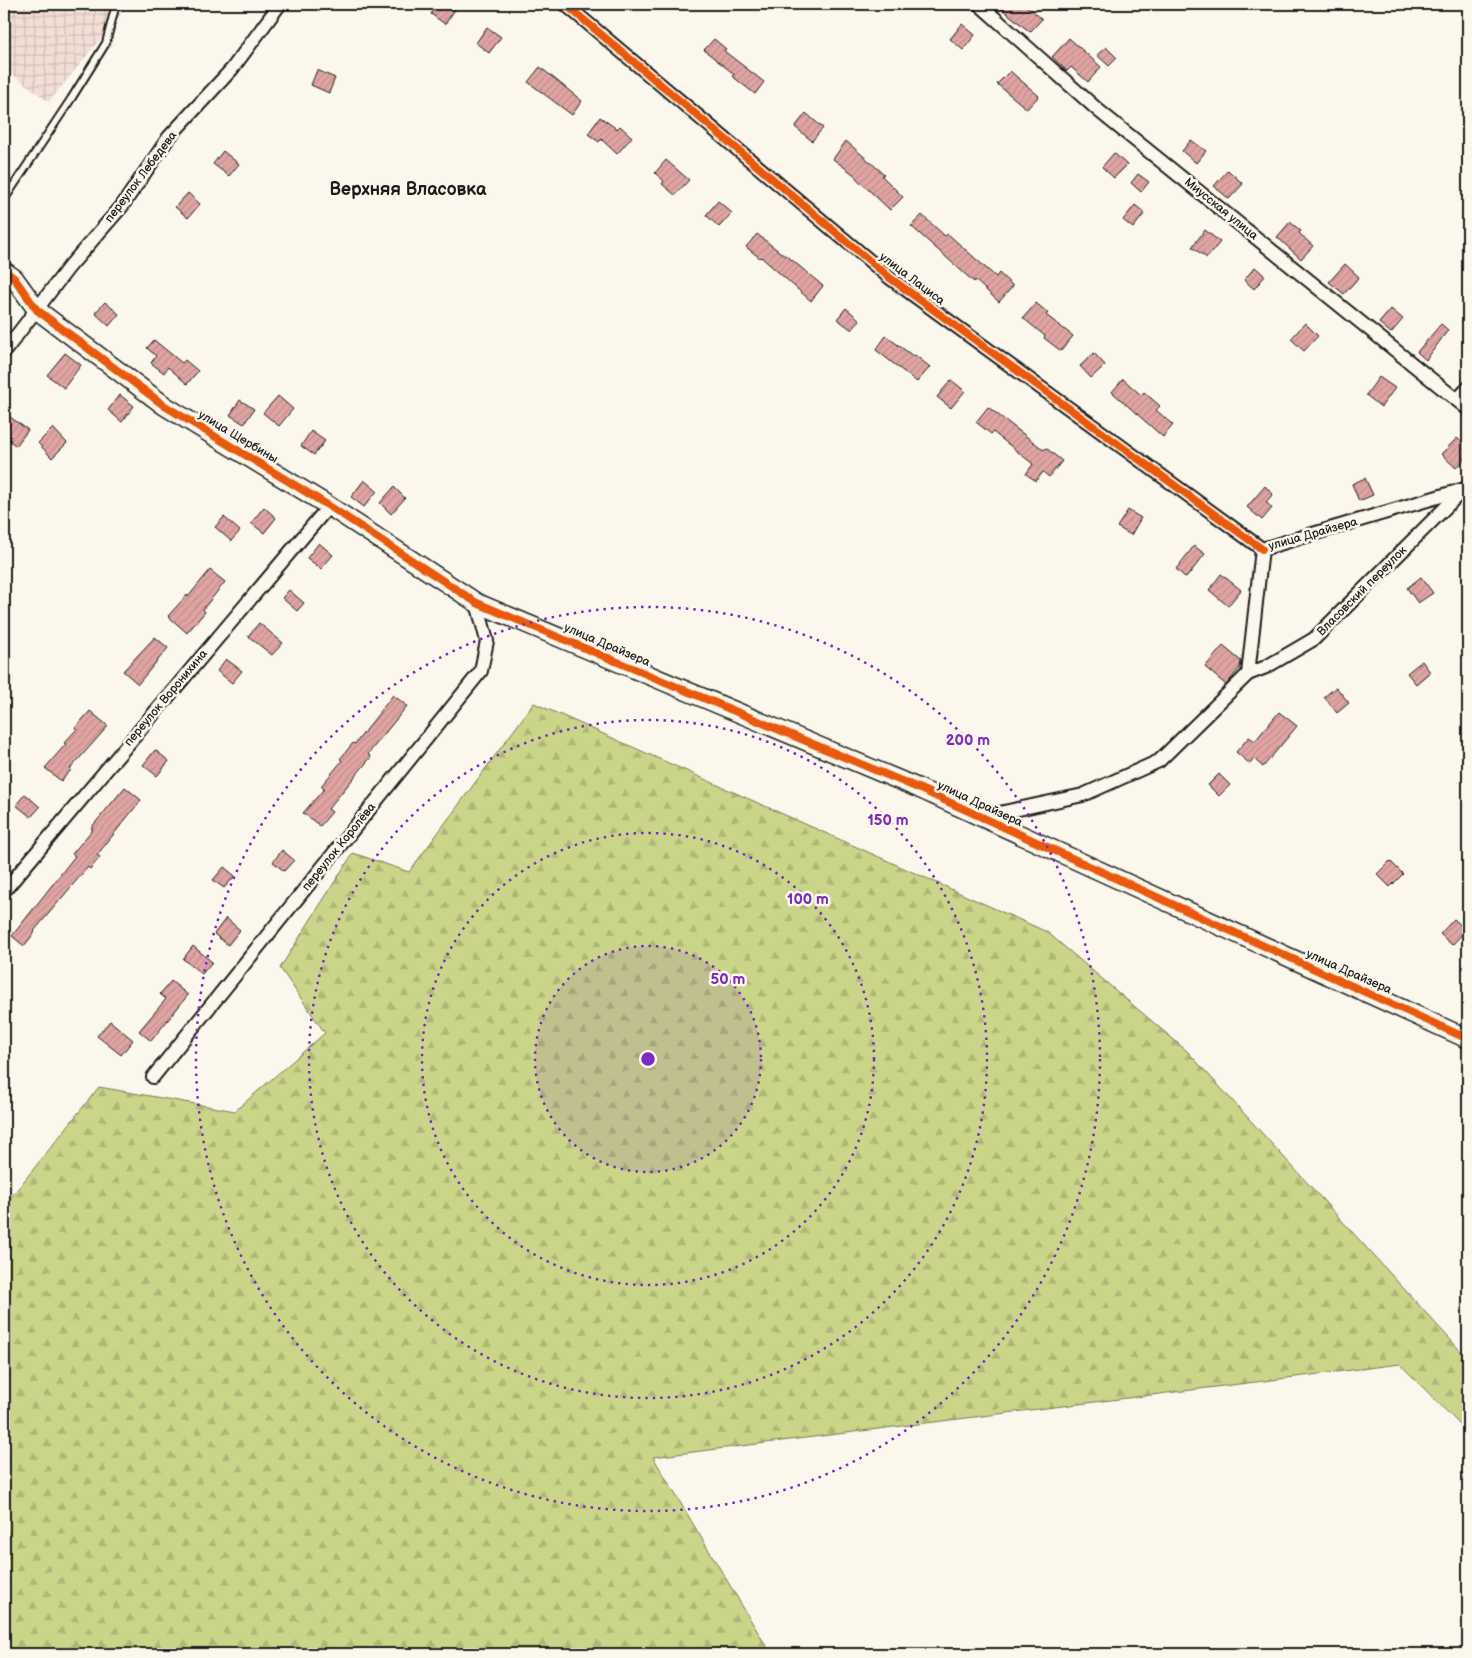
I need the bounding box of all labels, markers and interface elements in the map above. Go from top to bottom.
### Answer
street label: переулок Лебедева [102,128,180,226]
street label: Миусская улица [1181,175,1261,243]
district label: Верхняя Власовка [330,179,487,200]
street label: улица Лациса [876,250,948,308]
street label: улица Щербины [195,407,281,467]
street label: улица Драйзера [1267,514,1359,554]
street label: Власовский переулок [1314,542,1411,639]
street label: улица Драйзера [562,620,652,670]
street label: переулок Воронихина [121,647,211,749]
text: 200 m [946,731,990,750]
street label: улица Драйзера [935,778,1025,830]
street label: переулок Королёва [299,800,379,894]
text: 150 m [867,811,909,830]
text: 100 m [787,890,829,909]
street label: улица Драйзера [1304,946,1394,998]
text: 50 m [711,970,746,989]
centre of rings [639,1050,657,1068]

